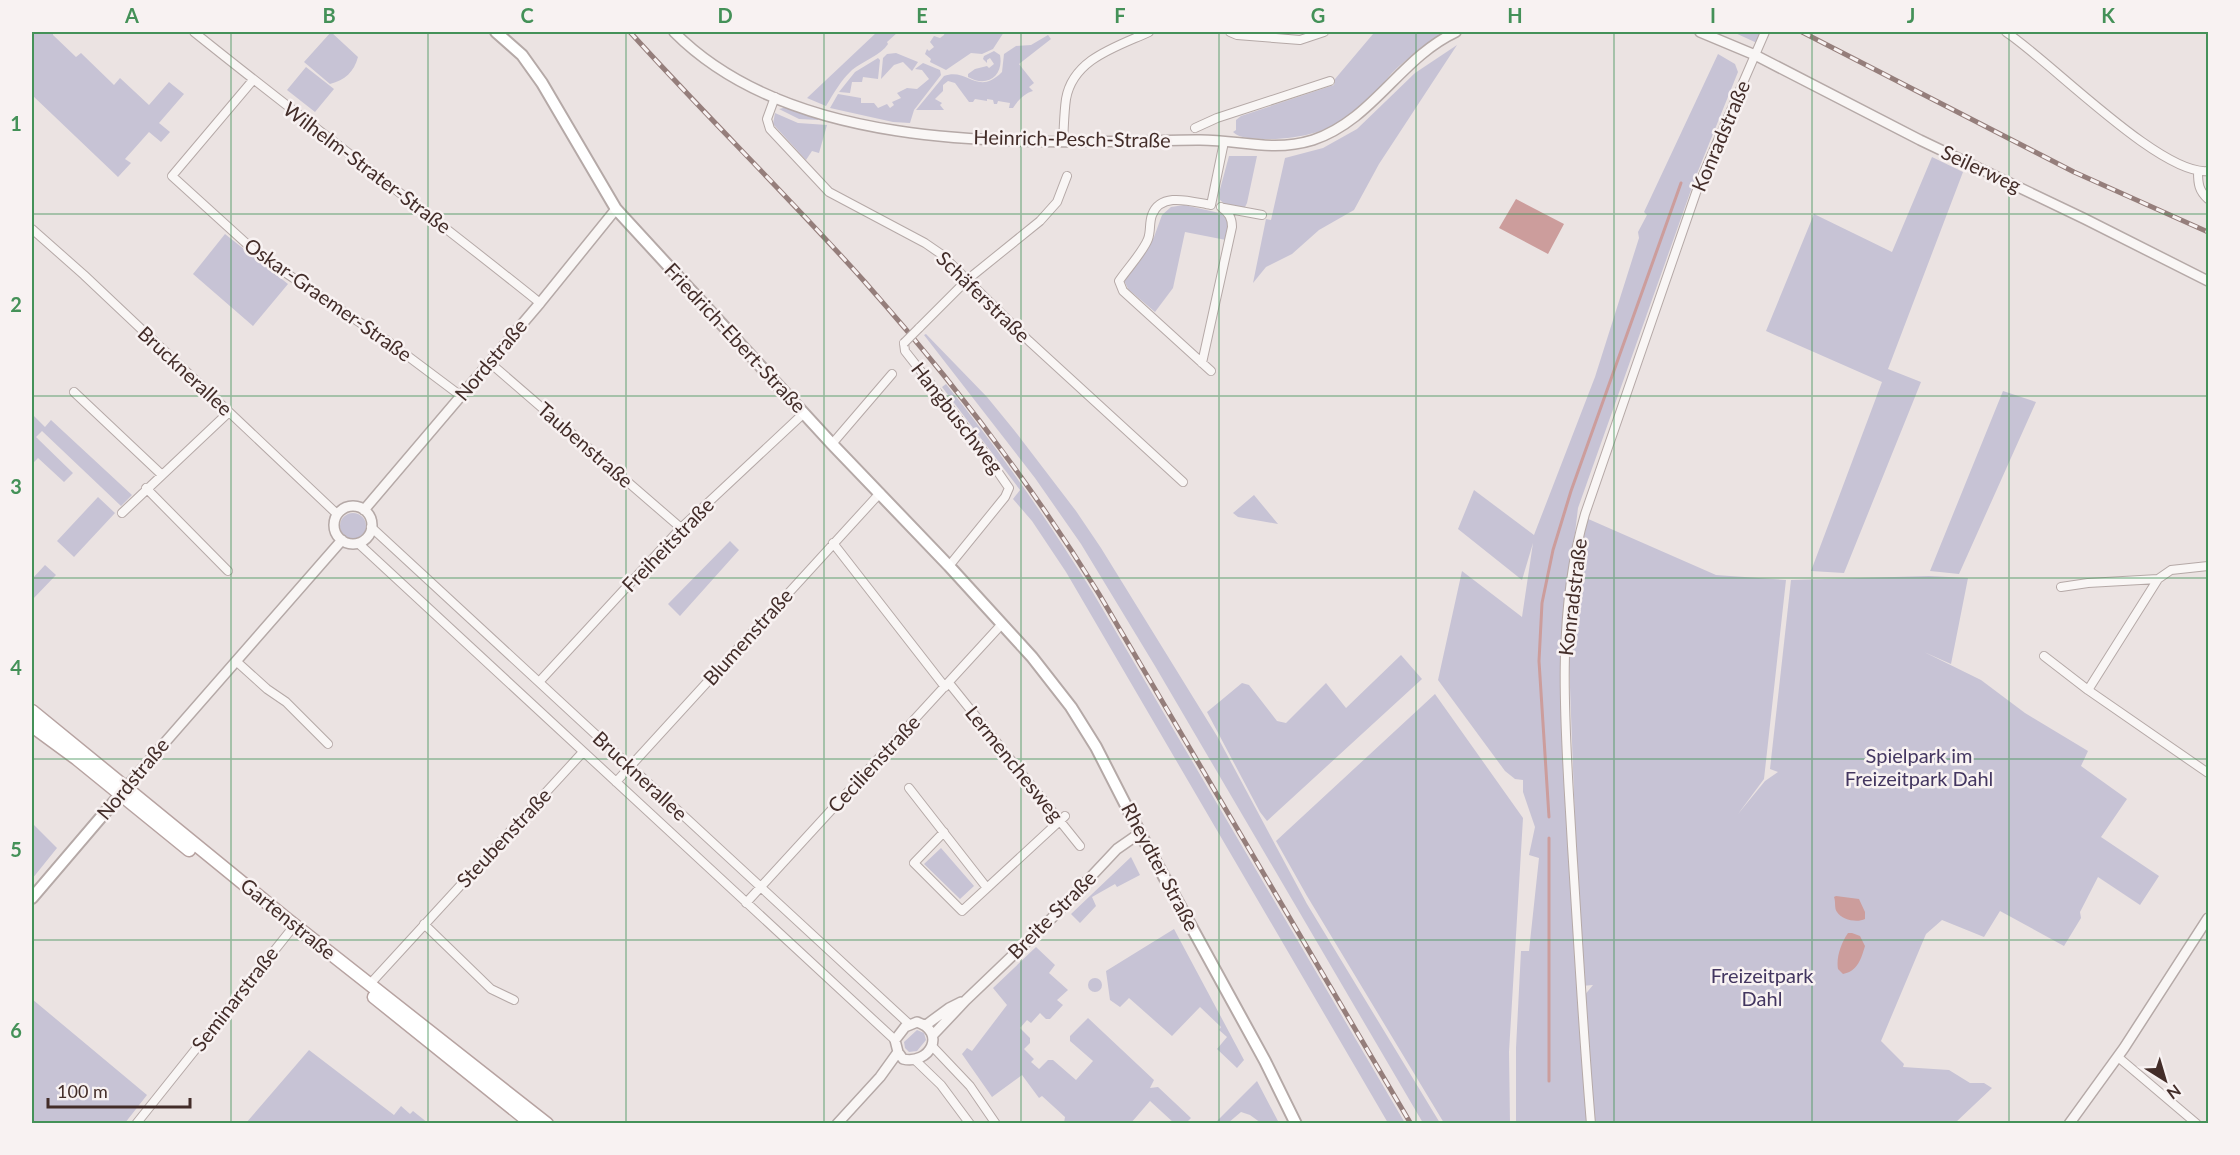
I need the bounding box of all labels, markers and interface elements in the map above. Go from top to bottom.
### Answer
text: A [124,3,139,27]
text: B [322,3,336,27]
text: C [520,3,534,27]
text: D [717,3,733,27]
text: E [916,3,928,27]
text: F [1114,3,1126,27]
text: G [1311,3,1325,27]
text: H [1507,3,1523,27]
text: I [1710,3,1716,27]
text: J [1907,3,1915,27]
text: K [2101,3,2115,27]
street label: Konradstraße [1686,76,1754,195]
street label: Wilhelm-Strater-Straße [279,96,456,238]
text: 1 [10,111,22,135]
street label: Heinrich-Pesch-Straße [973,124,1171,152]
street label: Seilerweg [1938,139,2025,197]
street label: Oskar-Graemer-Straße [240,232,417,366]
street label: Schäferstraße [932,246,1035,347]
street label: Friedrich-Ebert-Straße [660,257,811,417]
text: 2 [10,292,22,316]
street label: Nordstraße [449,314,531,405]
street label: Brucknerallee [134,321,238,420]
street label: Hangbuschweg [907,357,1009,478]
street label: Taubenstraße [533,396,638,492]
text: 3 [10,474,22,498]
street label: Freiheitstraße [616,492,718,596]
street label: Konradstraße [1553,537,1591,657]
street label: Blumenstraße [698,583,797,690]
text: 4 [10,655,22,679]
street label: Lermenchesweg [961,701,1069,826]
street label: Cecilienstraße [822,710,924,817]
street label: Brucknerallee [589,726,693,825]
street label: Nordstraße [91,733,173,824]
park label: Spielpark im Freizeitpark Dahl [1845,743,1993,790]
street label: Steubenstraße [451,783,555,892]
street label: Rheydter Straße [1117,798,1205,935]
text: 5 [10,837,22,861]
street label: Breite Straße [1002,865,1100,963]
street label: Gartenstraße [236,872,341,964]
street label: Seminarstraße [186,941,282,1055]
park label: Freizeitpark Dahl [1711,963,1814,1010]
text: 6 [10,1018,22,1042]
north arrow [2135,1050,2195,1110]
scale bar [48,1071,190,1109]
text: 100 m [57,1080,108,1102]
text: N [2164,1081,2185,1104]

